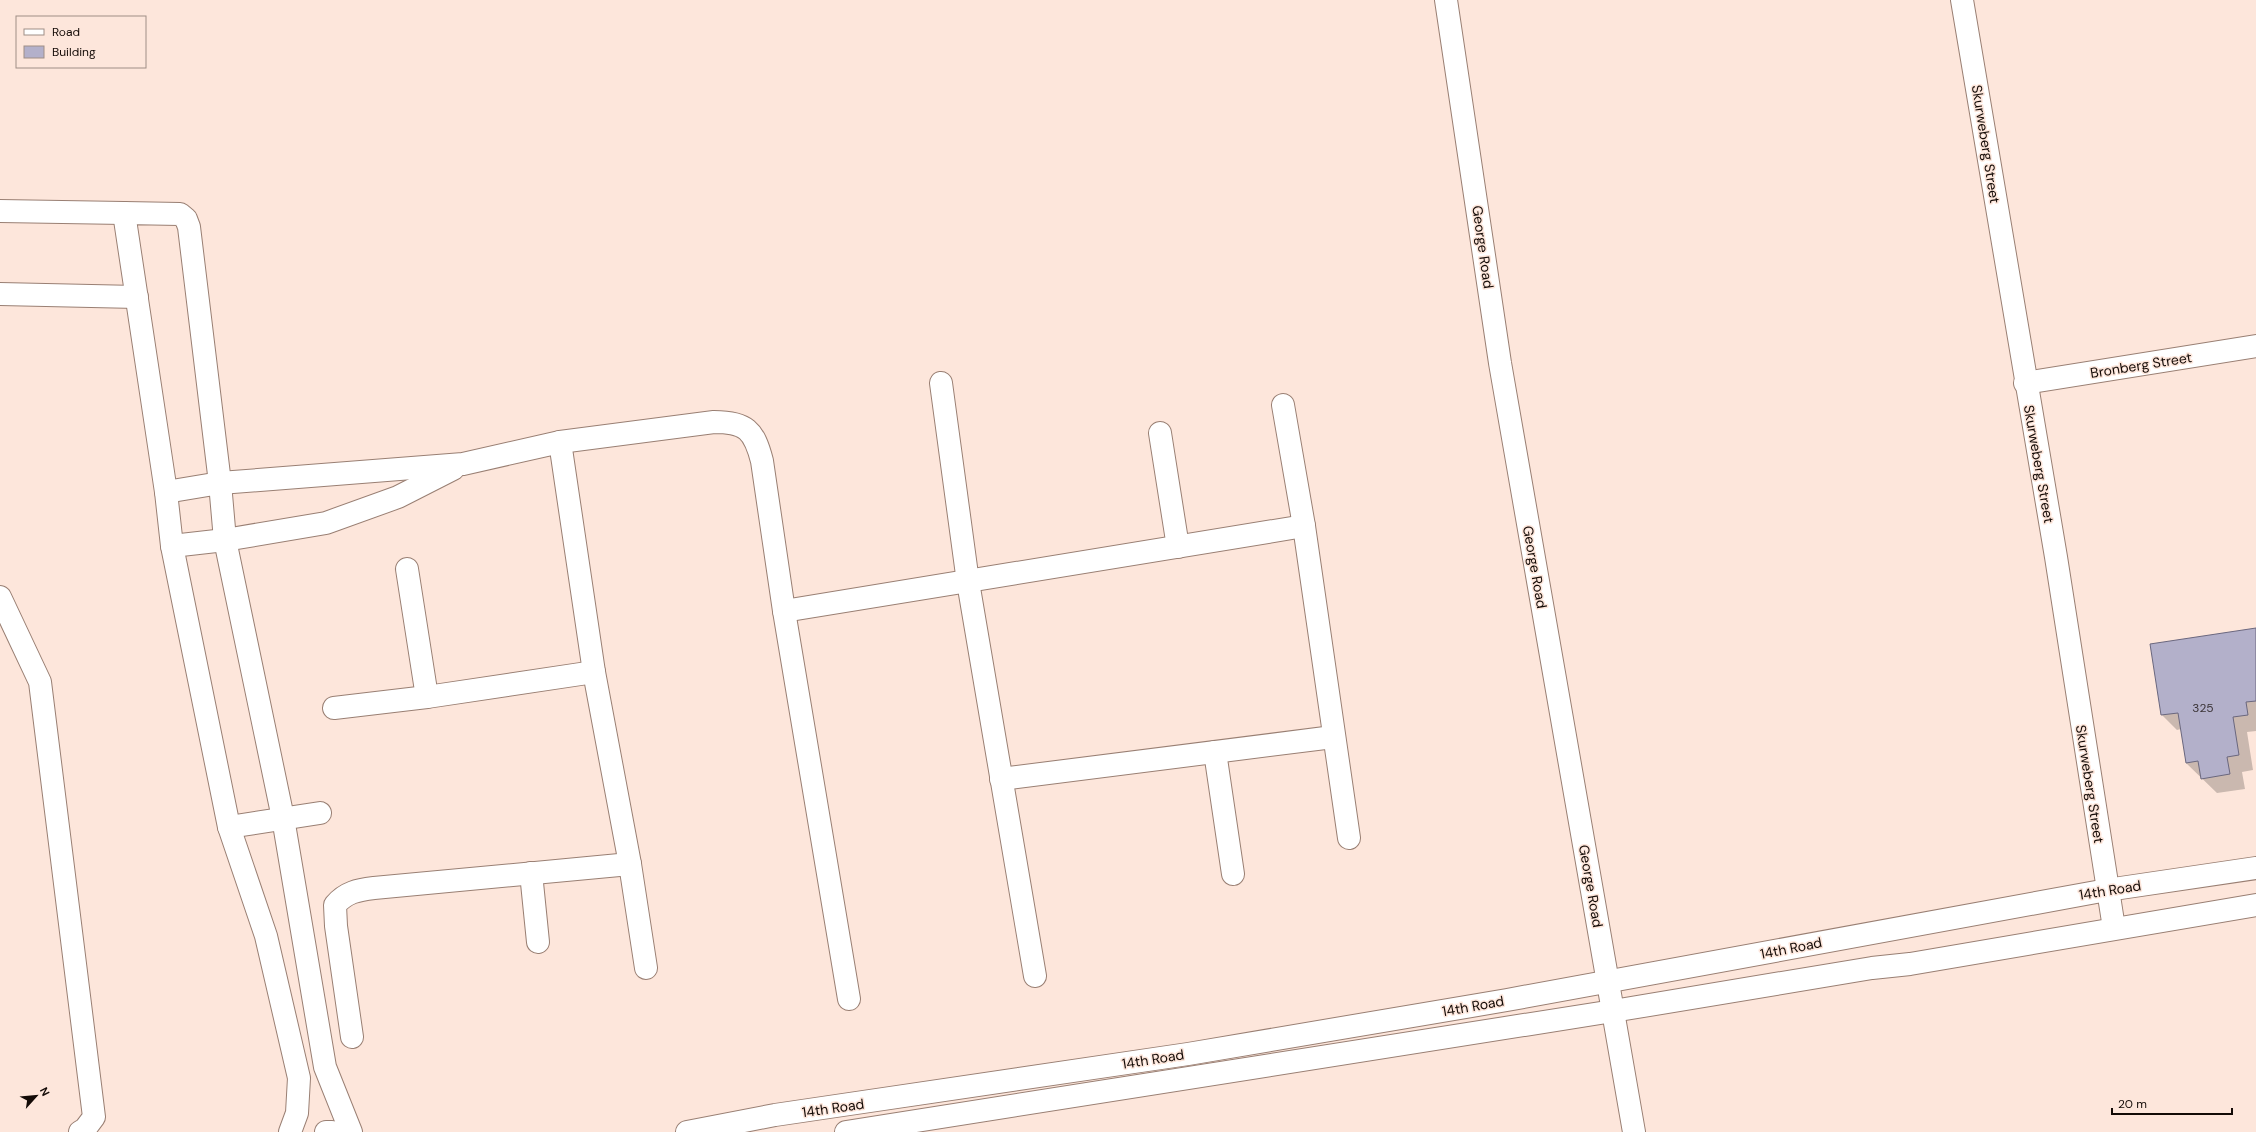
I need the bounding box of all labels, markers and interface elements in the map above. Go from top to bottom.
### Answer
legend [16,16,146,68]
text: Road [52,24,80,40]
text: Building [52,44,96,60]
street label: Skurweberg Street [1968,83,2004,205]
street label: George Road [1468,204,1498,290]
street label: Bronberg Street [2089,348,2193,382]
street label: Skurweberg Street [2020,404,2058,524]
street label: George Road [1519,524,1551,610]
house number: 325 [2192,700,2214,716]
street label: Skurweberg Street [2072,723,2108,845]
street label: George Road [1575,843,1607,929]
street label: 14th Road [2078,876,2142,904]
street label: 14th Road [1758,933,1824,963]
street label: 14th Road [1441,992,1505,1020]
street label: 14th Road [1121,1045,1185,1073]
north arrow [16,1076,56,1116]
text: N [37,1085,53,1098]
scale bar [2112,1090,2232,1116]
street label: 14th Road [801,1095,865,1121]
text: 20 m [2118,1096,2147,1112]

